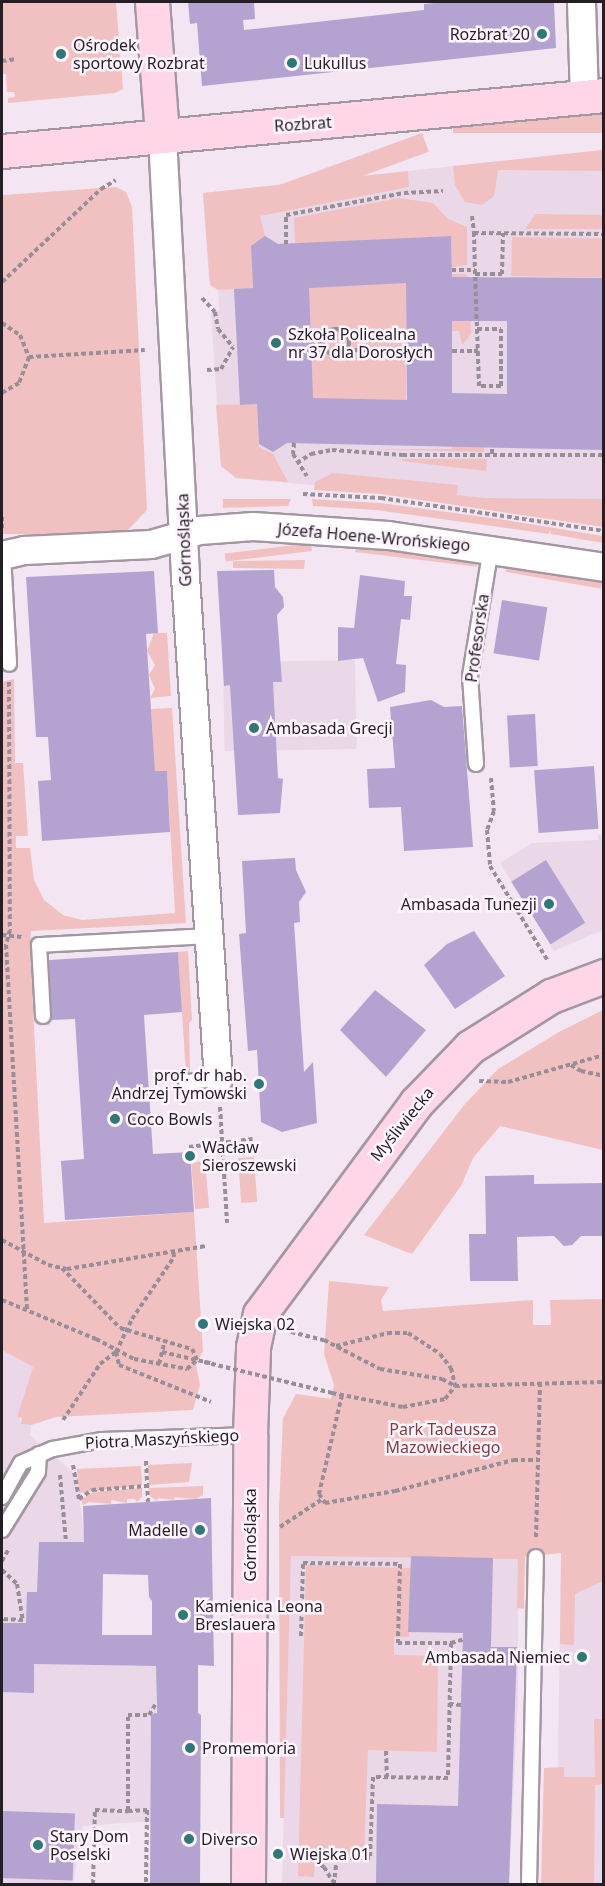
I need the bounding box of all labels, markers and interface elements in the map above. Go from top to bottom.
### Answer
place label: Rozbrat 20 [450,24,530,44]
marker: Rozbrat 20 [535,27,549,41]
place label: Ośrodek sportowy Rozbrat [73,35,205,73]
marker: Ośrodek sportowy Rozbrat [54,47,68,61]
place label: Lukullus [304,53,367,73]
marker: Lukullus [285,56,299,70]
street label: Rozbrat [273,112,333,136]
place label: Szkoła Policealna nr 37 dla Dorosłych [288,324,433,362]
marker: Szkoła Policealna nr 37 dla Dorosłych [269,336,283,350]
street label: Górnośląska [173,493,195,587]
street label: Józefa Hoene-Wrońskiego [277,519,471,555]
street label: Profesorska [461,592,493,684]
place label: Ambasada Grecji [266,718,393,738]
marker: Ambasada Grecji [247,721,261,735]
place label: Ambasada Tunezji [401,894,537,914]
marker: Ambasada Tunezji [542,897,556,911]
place label: prof. dr hab. Andrzej Tymowski [112,1065,247,1103]
marker: prof. dr hab. Andrzej Tymowski [252,1077,266,1091]
street label: Myśliwiecka [366,1083,438,1165]
place label: Coco Bowls [127,1109,212,1129]
marker: Coco Bowls [108,1112,122,1126]
place label: Wacław Sieroszewski [202,1137,297,1175]
marker: Wacław Sieroszewski [183,1149,197,1163]
place label: Wiejska 02 [215,1314,295,1334]
marker: Wiejska 02 [196,1317,210,1331]
park label: Park Tadeusza Mazowieckiego [386,1419,500,1457]
street label: Piotra Maszyńskiego [84,1425,240,1453]
street label: Górnośląska [240,1488,260,1582]
place label: Madelle [128,1520,188,1540]
marker: Madelle [193,1523,207,1537]
place label: Kamienica Leona Breslauera [195,1596,323,1634]
marker: Kamienica Leona Breslauera [176,1608,190,1622]
place label: Ambasada Niemiec [425,1647,570,1667]
marker: Ambasada Niemiec [575,1650,589,1664]
place label: Promemoria [202,1738,296,1758]
marker: Promemoria [183,1741,197,1755]
place label: Stary Dom Poselski [50,1826,129,1864]
place label: Diverso [201,1829,258,1849]
marker: Diverso [182,1832,196,1846]
marker: Stary Dom Poselski [31,1838,45,1852]
place label: Wiejska 01 [290,1844,370,1864]
marker: Wiejska 01 [271,1847,285,1861]

